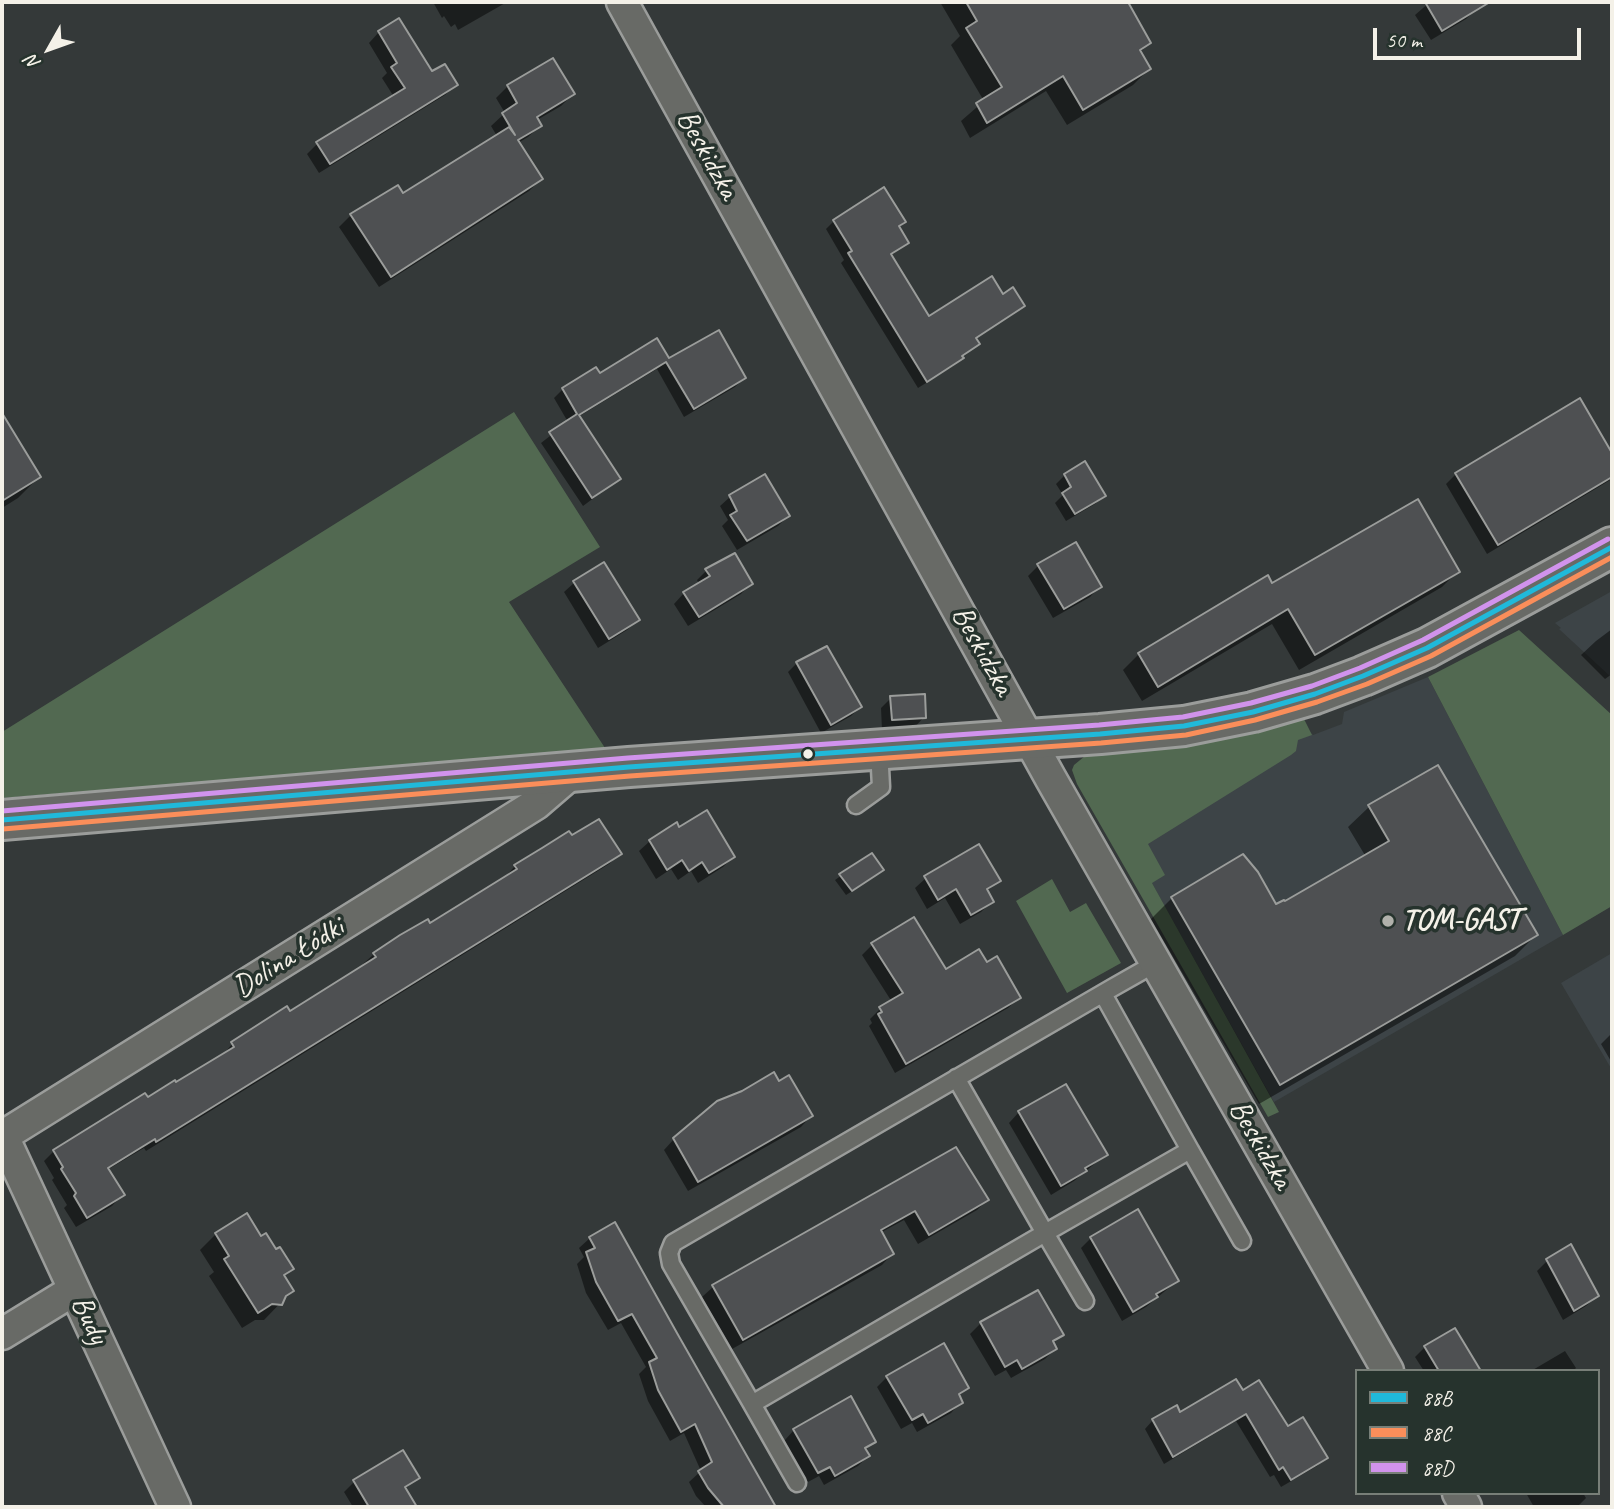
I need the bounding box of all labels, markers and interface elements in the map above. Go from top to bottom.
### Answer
north arrow [14,14,84,84]
scale bar [1376,14,1584,58]
text: 50 m [1386,27,1422,53]
text: N [20,50,46,75]
street label: Beskidzka [668,104,746,206]
street label: Beskidzka [943,600,1021,702]
unlabelled marker [801,747,815,761]
place label: TOM-GAST [1402,903,1520,939]
street label: Dolina Łódki [227,910,351,1006]
marker: TOM-GAST [1380,913,1396,929]
street label: Beskidzka [1220,1094,1300,1196]
street label: Budy [62,1290,116,1350]
legend [1355,1369,1600,1495]
text: 88B [1422,1385,1452,1411]
text: 88C [1422,1420,1451,1446]
text: 88D [1422,1455,1453,1481]

